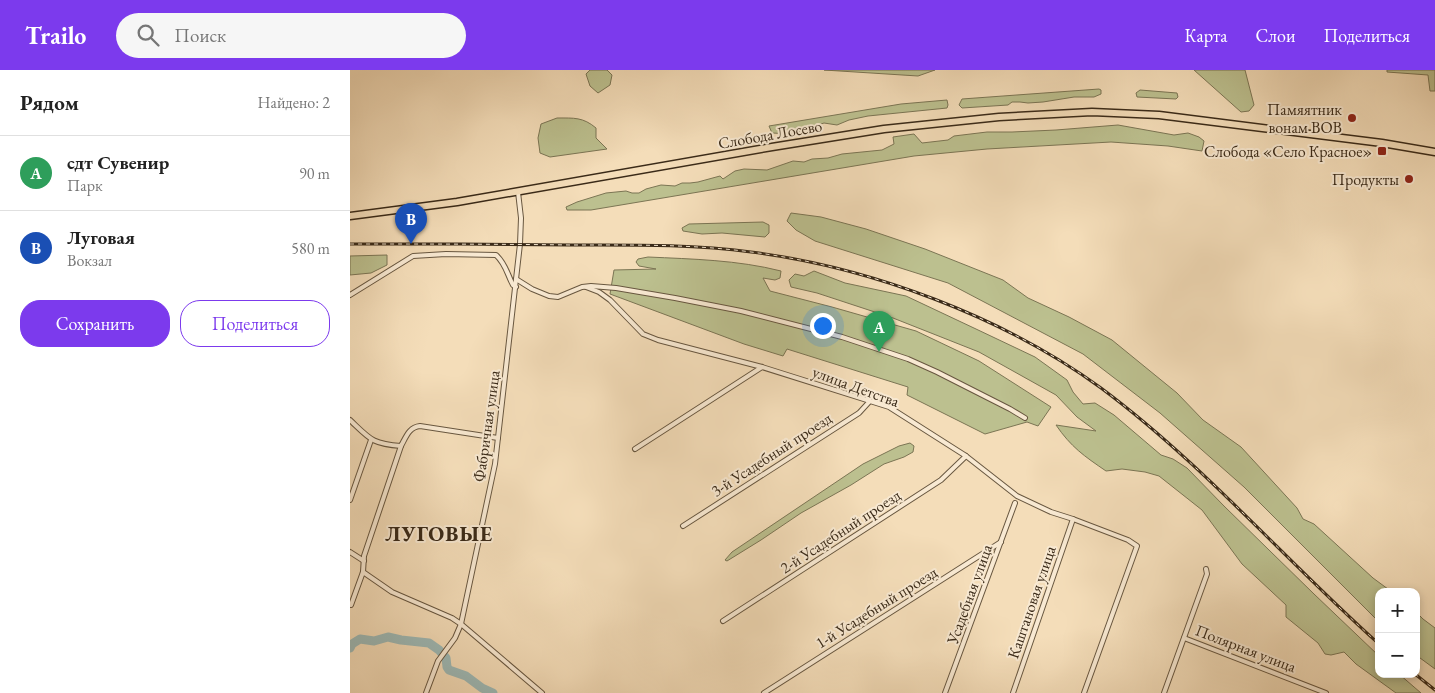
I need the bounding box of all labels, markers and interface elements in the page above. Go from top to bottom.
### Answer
search box [116,13,466,58]
text: Trailo [25,20,86,51]
icon: search [134,21,162,49]
text: Поиск [174,23,226,48]
text: Карта [1185,24,1228,47]
text: Слои [1256,24,1295,47]
text: Поделиться [1323,24,1410,47]
text: Рядом [20,89,79,116]
text: Найдено: 2 [258,92,330,113]
place label: Памяятник вонам ВОВ [1267,99,1342,138]
marker: Памяятник вонам ВОВ [1346,112,1358,124]
street label: Слобода Лосево [716,115,824,154]
place label: Слобода «Село Красное» [1204,141,1372,162]
marker: Слобода «Село Красное» [1376,145,1388,157]
text: сдт Сувенир [67,150,169,175]
text: A [30,163,42,184]
text: 90 m [299,163,330,184]
place label: Продукты [1332,169,1399,190]
marker: Продукты [1403,173,1415,185]
text: Парк [67,175,103,196]
pin: B [395,203,427,244]
text: Луговая [67,225,135,250]
text: B [31,238,41,259]
text: 580 m [291,238,330,259]
text: Вокзал [67,250,112,271]
button: Сохранить [20,300,170,347]
button: Поделиться [180,300,330,347]
pin: A [863,311,895,352]
your location [810,313,836,339]
street label: улица Детства [810,361,903,412]
street label: Фабричная улица [468,368,505,483]
street label: 3-й Усадебный проезд [707,407,836,501]
street label: 2-й Усадебный проезд [776,484,905,578]
district label: ЛУГОВЫЕ [385,520,493,547]
street label: Усадебная улица [941,541,997,648]
street label: Каштановая улица [1002,542,1061,661]
street label: 1-й Усадебный проезд [812,561,942,653]
map controls [1375,588,1420,678]
button: + [1375,588,1420,633]
street label: Полярная улица [1192,620,1300,678]
button: − [1375,633,1420,678]

